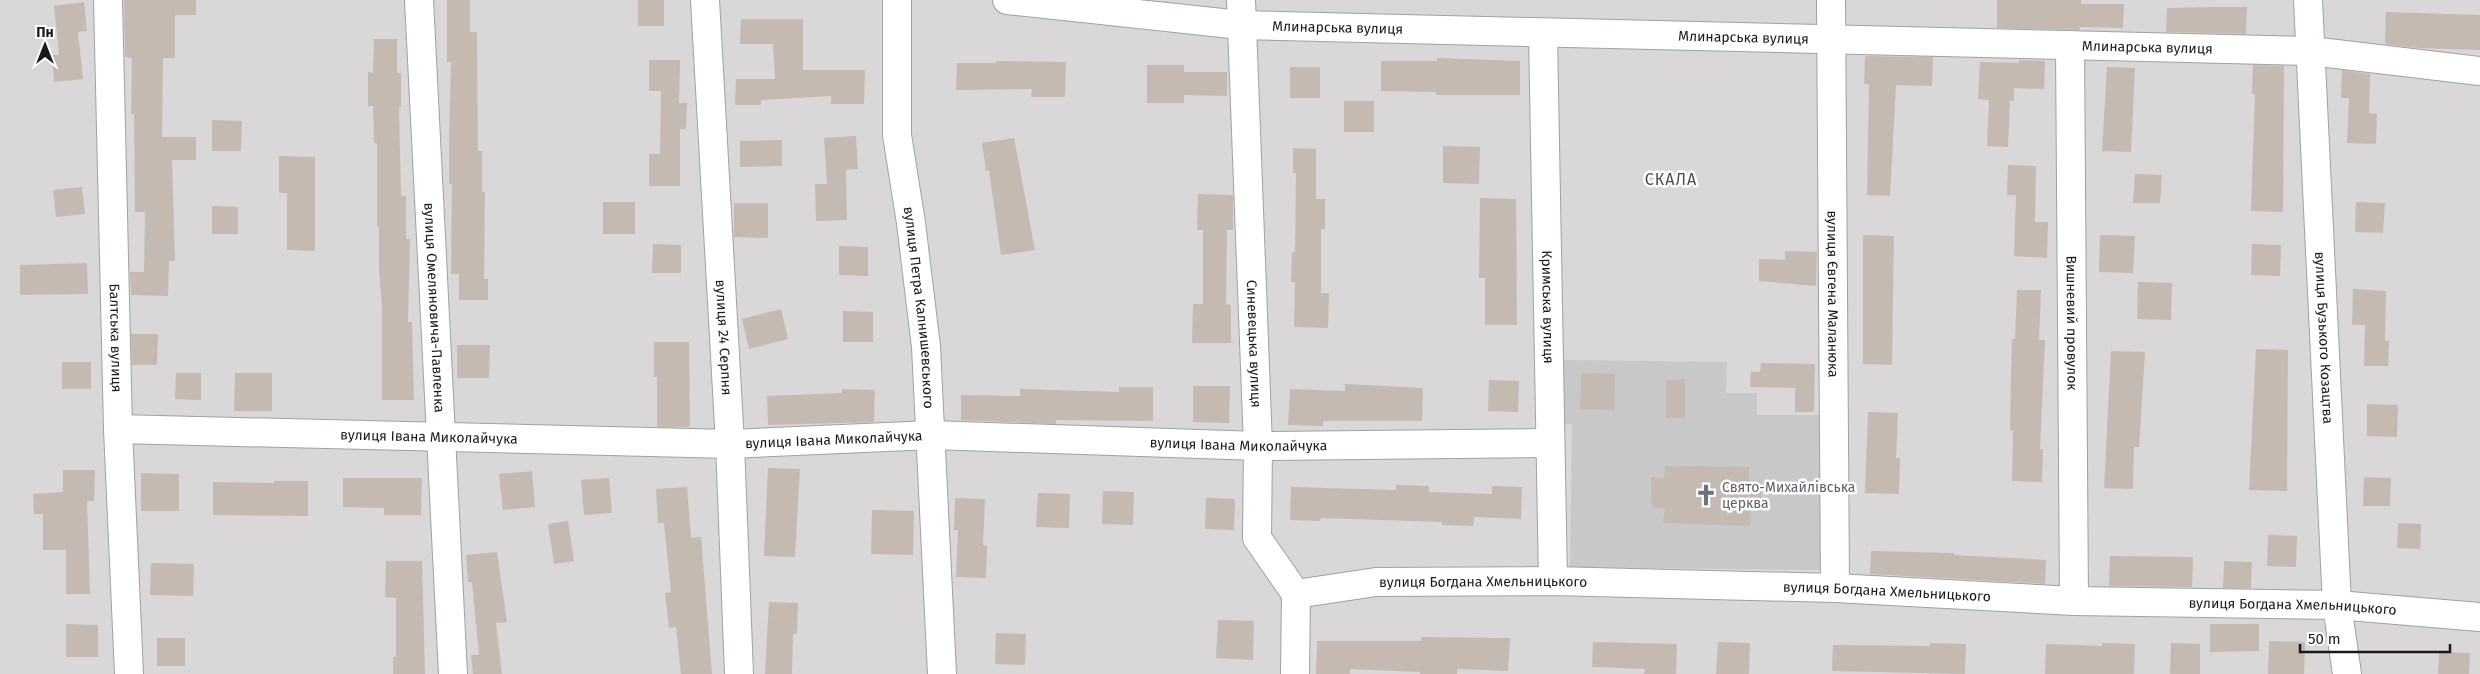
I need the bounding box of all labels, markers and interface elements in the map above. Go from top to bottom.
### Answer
street label: Млинарська вулиця [1272,17,1403,37]
north arrow [20,20,70,70]
text: Пн [36,24,54,41]
street label: Млинарська вулиця [1678,27,1809,47]
street label: Млинарська вулиця [2082,37,2213,57]
district label: СКАЛА [1645,170,1697,189]
street label: вулиця Омеляновича-Павленка [421,202,448,413]
street label: вулиця Петра Калнишевського [900,205,938,409]
street label: вулиця Євгена Маланюка [1824,210,1842,378]
street label: Кримська вулиця [1538,250,1558,364]
street label: вулиця Бузького Козацтва [2312,251,2337,424]
street label: Вишневий провулок [2063,255,2081,391]
street label: вулиця 24 Серпня [712,279,736,396]
street label: Синевецька вулиця [1243,279,1265,408]
street label: Балтська вулиця [106,283,126,393]
street label: вулиця Івана Миколайчука [340,426,518,447]
street label: вулиця Івана Миколайчука [745,427,923,452]
street label: вулиця Івана Миколайчука [1149,434,1327,455]
place label: Свято-Михайлівська церква [1722,479,1855,512]
church icon: Свято-Михайлівська церква [1693,482,1719,508]
street label: вулиця Богдана Хмельницького [1379,572,1587,590]
street label: вулиця Богдана Хмельницького [1783,578,1991,605]
street label: вулиця Богдана Хмельницького [2188,594,2397,618]
scale bar [2300,622,2450,654]
text: 50 m [2308,630,2341,648]

